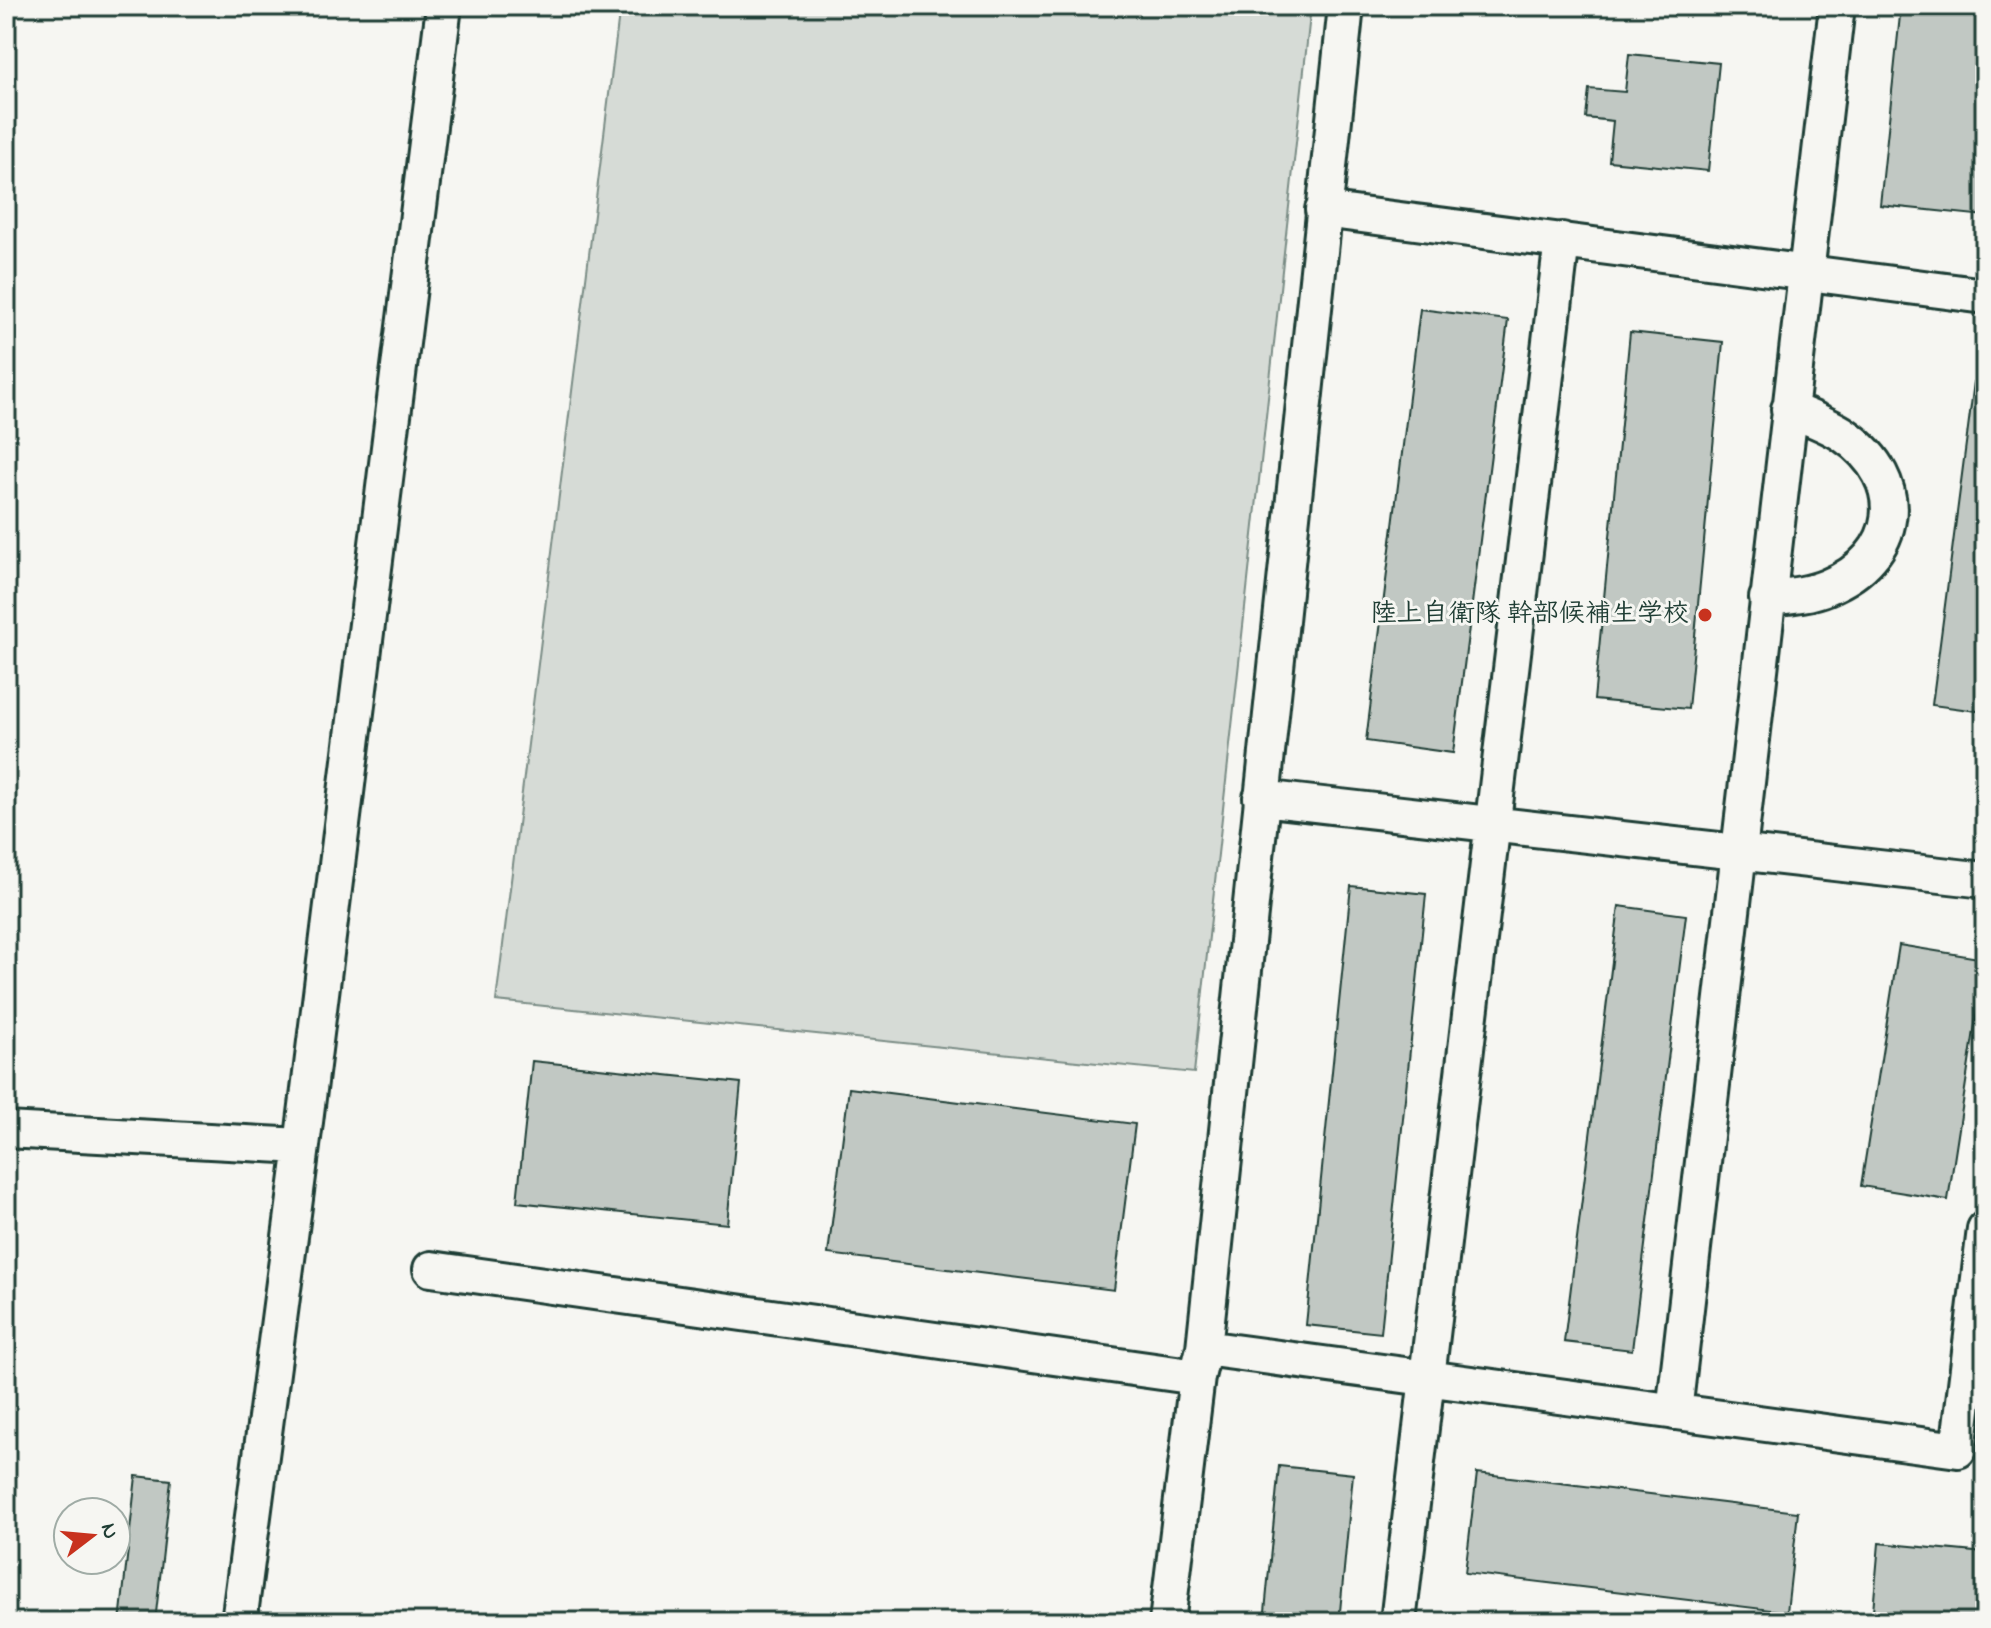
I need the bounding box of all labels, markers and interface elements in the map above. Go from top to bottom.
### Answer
place label: 陸上自衛隊 幹部候補生学校 [1370,596,1689,634]
marker: 陸上自衛隊 幹部候補生学校 [1696,606,1714,624]
north arrow [52,1496,132,1576]
text: N [91,1520,126,1543]

